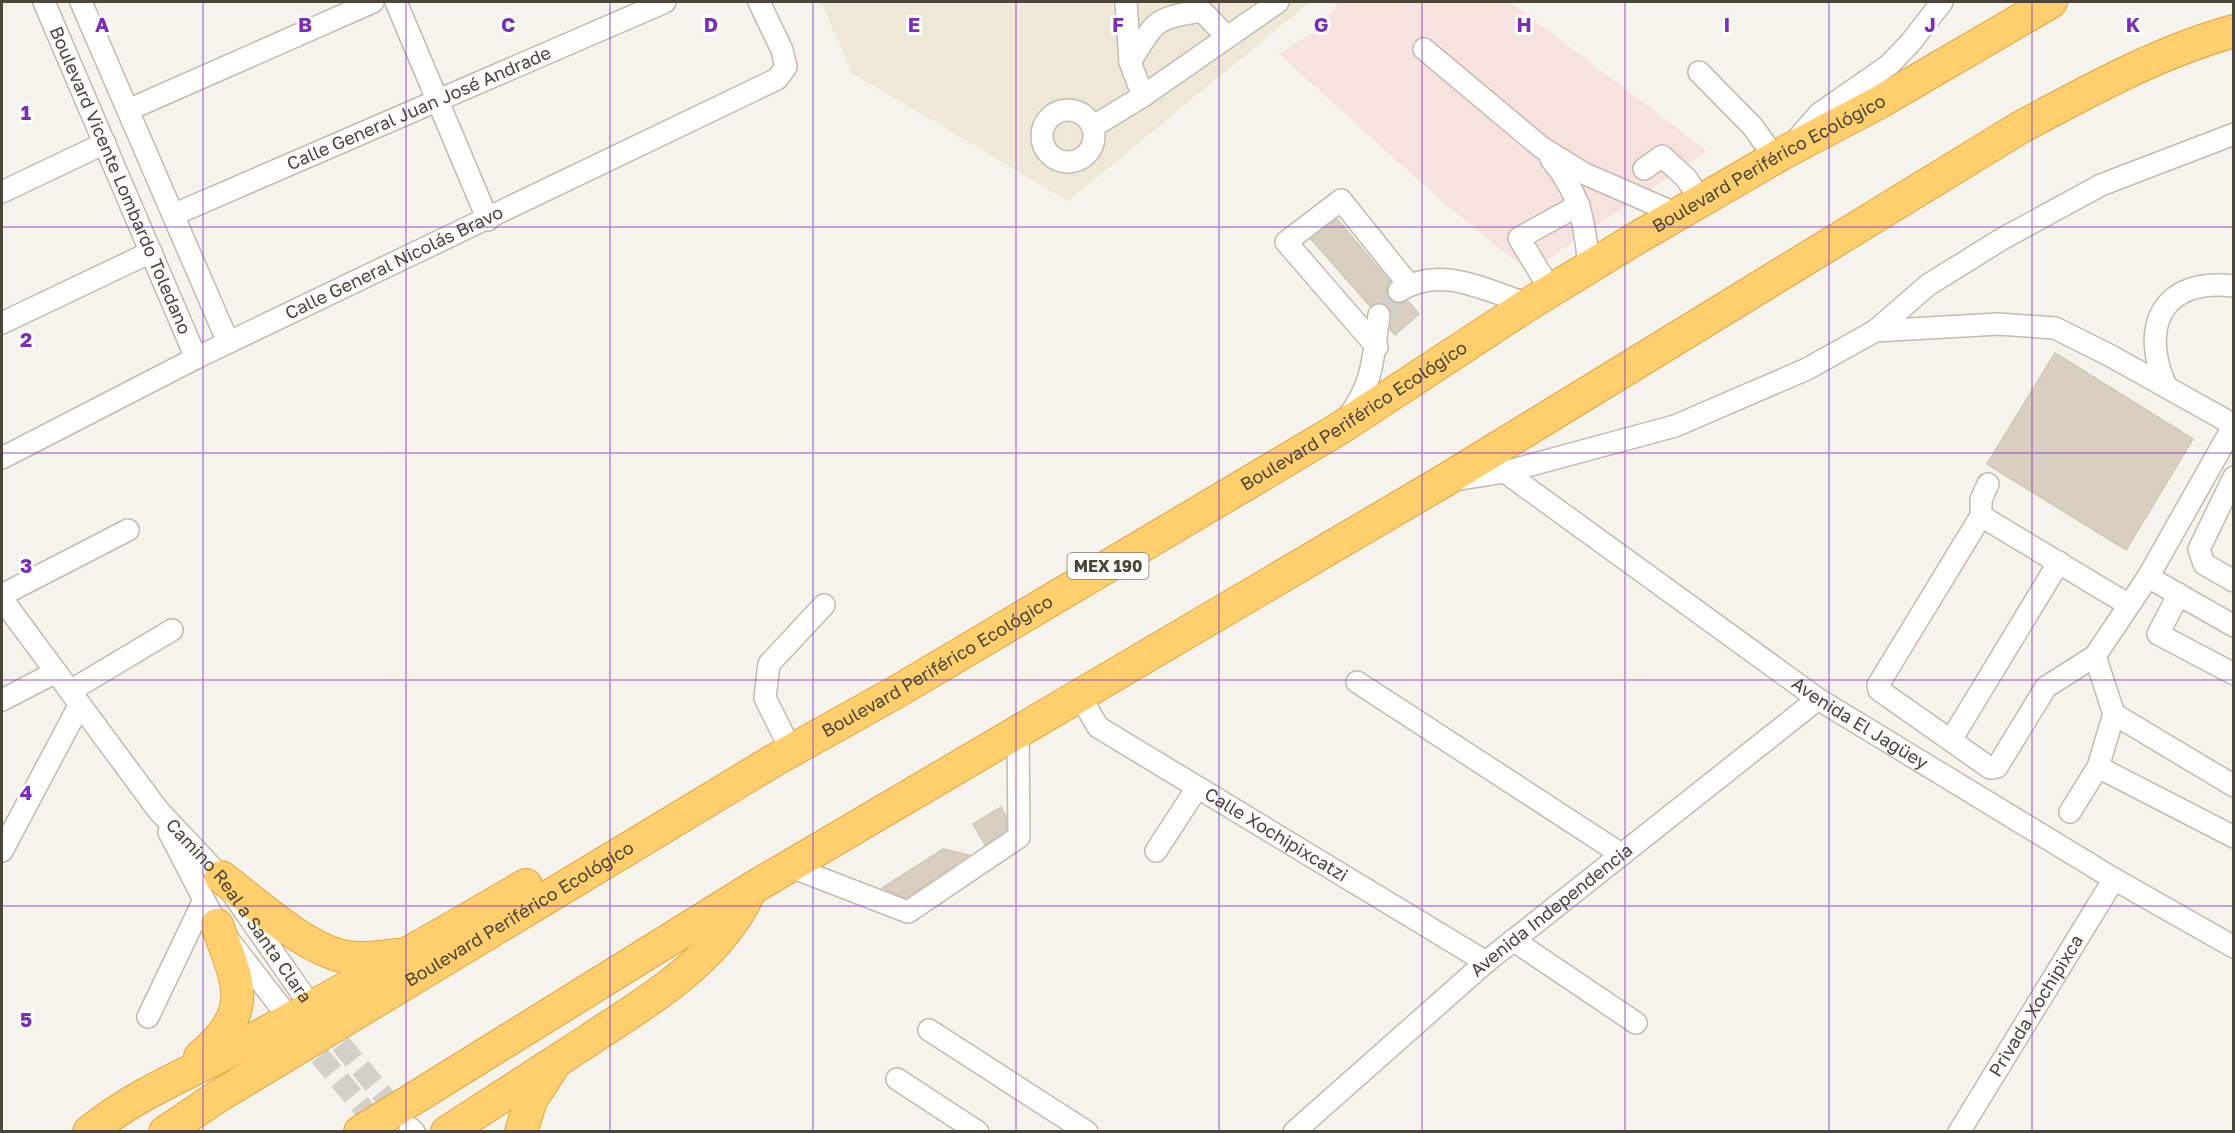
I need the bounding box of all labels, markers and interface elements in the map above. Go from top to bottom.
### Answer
text: A [95,12,109,36]
text: B [298,12,312,36]
text: C [501,12,515,36]
text: D [704,12,718,36]
text: E [908,12,920,36]
text: F [1112,12,1124,36]
text: G [1314,12,1328,36]
text: H [1516,12,1532,36]
text: I [1724,12,1730,36]
text: J [1924,12,1936,36]
text: K [2126,12,2141,36]
street label: Boulevard Vicente Lombardo Toledano [46,23,197,337]
street label: Calle General Juan José Andrade [283,41,554,174]
street label: Boulevard Periférico Ecológico [1648,89,1889,237]
text: 1 [21,100,31,124]
street label: Calle General Nicolás Bravo [281,200,506,324]
text: 2 [20,327,32,351]
street label: Boulevard Periférico Ecológico [1236,336,1471,495]
text: 3 [20,553,32,577]
road number: MEX 190 [1068,553,1148,579]
street label: Boulevard Periférico Ecológico [818,590,1056,741]
street label: Avenida El Jagüey [1788,672,1932,773]
text: 4 [20,780,32,804]
street label: Calle Xochipixcatzi [1201,782,1352,886]
street label: Camino Real a Santa Clara [162,814,317,1007]
street label: Boulevard Periférico Ecológico [400,836,637,991]
street label: Avenida Independencia [1465,838,1637,981]
street label: Privada Xochipixca [1984,930,2087,1080]
text: 5 [20,1007,32,1031]

